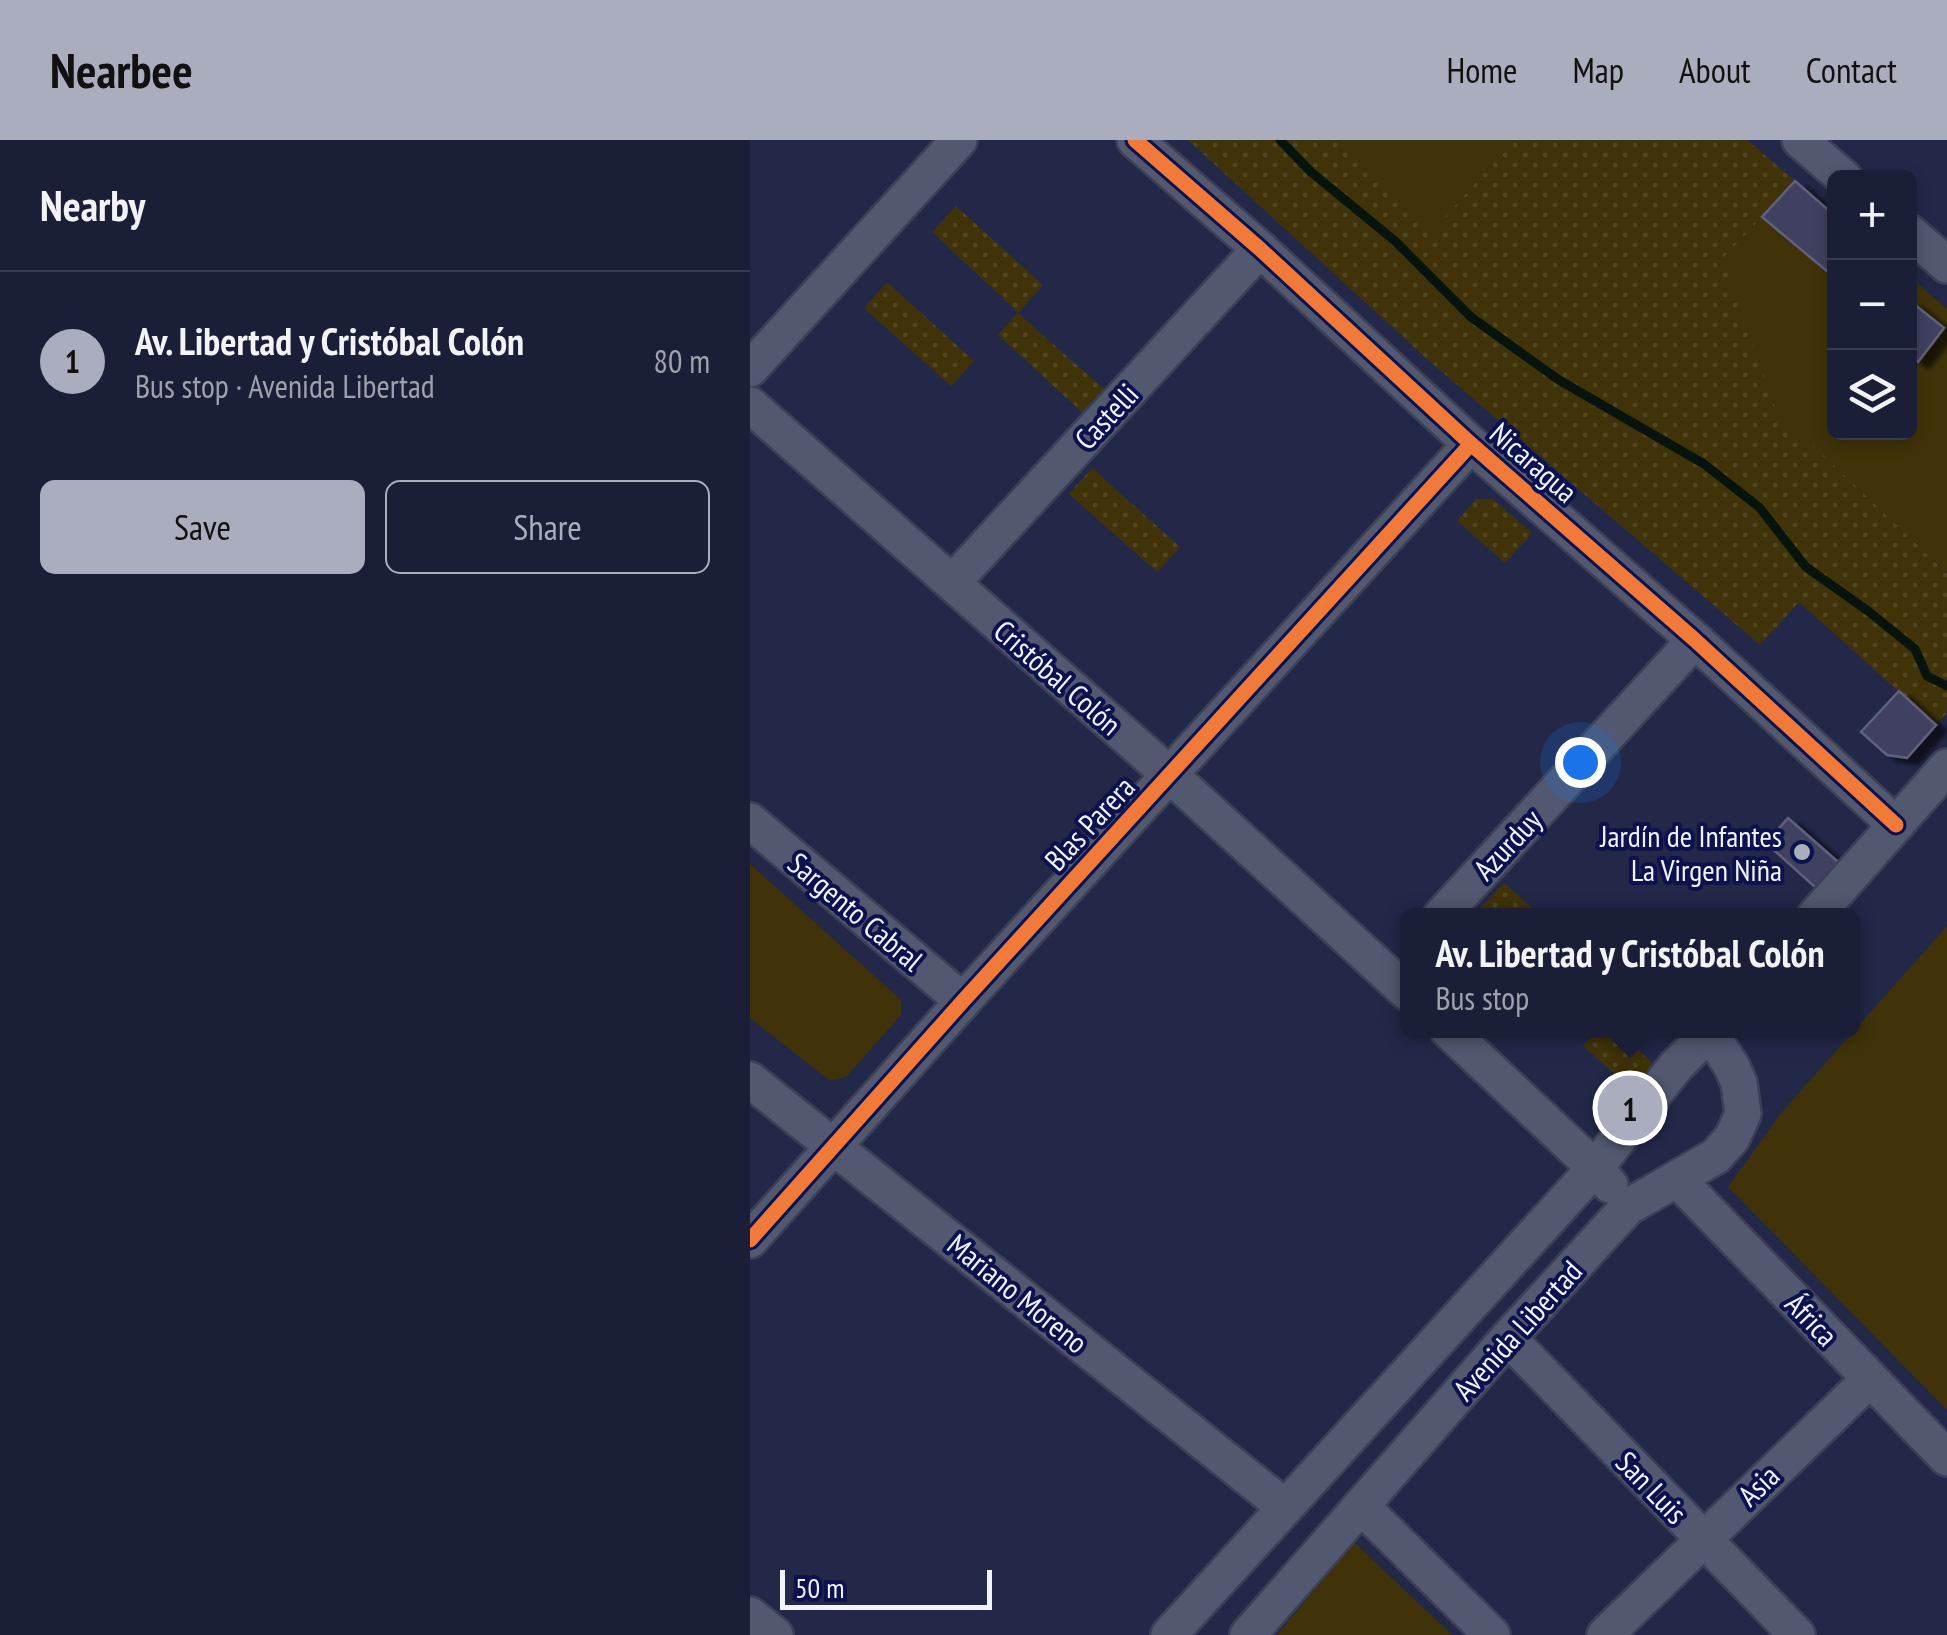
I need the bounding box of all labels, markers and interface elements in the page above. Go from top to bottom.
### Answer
text: Nearbee [50,39,193,101]
text: Home [1446,47,1518,93]
text: Map [1573,47,1624,93]
text: About [1679,47,1751,93]
text: Contact [1806,47,1897,93]
map controls [1827,170,1917,440]
button: + [1827,170,1917,260]
text: Nearby [40,178,145,233]
button: − [1827,260,1917,350]
text: Av. Libertad y Cristóbal Colón [135,316,524,365]
text: 1 [65,340,80,382]
text: 80 m [654,340,710,382]
button: layers [1827,350,1917,440]
text: Bus stop · Avenida Libertad [135,365,435,407]
street label: Castelli [1066,375,1146,457]
street label: Nicaragua [1482,413,1586,511]
button: Save [40,480,365,574]
button: Share [385,480,710,574]
street label: Cristóbal Colón [986,611,1130,743]
your location [1555,737,1606,788]
street label: Blas Parera [1035,768,1143,878]
street label: Azurduy [1464,800,1550,888]
place label: Jardín de Infantes La Virgen Niña [1599,816,1782,889]
marker: Jardín de Infantes La Virgen Niña [1791,841,1813,863]
street label: Sargento Cabral [780,843,932,979]
popup [1400,908,1860,1038]
text: Av. Libertad y Cristóbal Colón [1435,928,1825,977]
text: Bus stop [1435,977,1529,1019]
pin: 1 [1598,1070,1662,1146]
street label: Mariano Moreno [940,1225,1096,1361]
street label: Avenida Libertad [1444,1252,1590,1408]
street label: África [1777,1284,1847,1354]
street label: San Luis [1608,1442,1696,1532]
street label: Asia [1729,1456,1787,1514]
scale bar [780,1565,992,1610]
text: 50 m [795,1569,844,1606]

